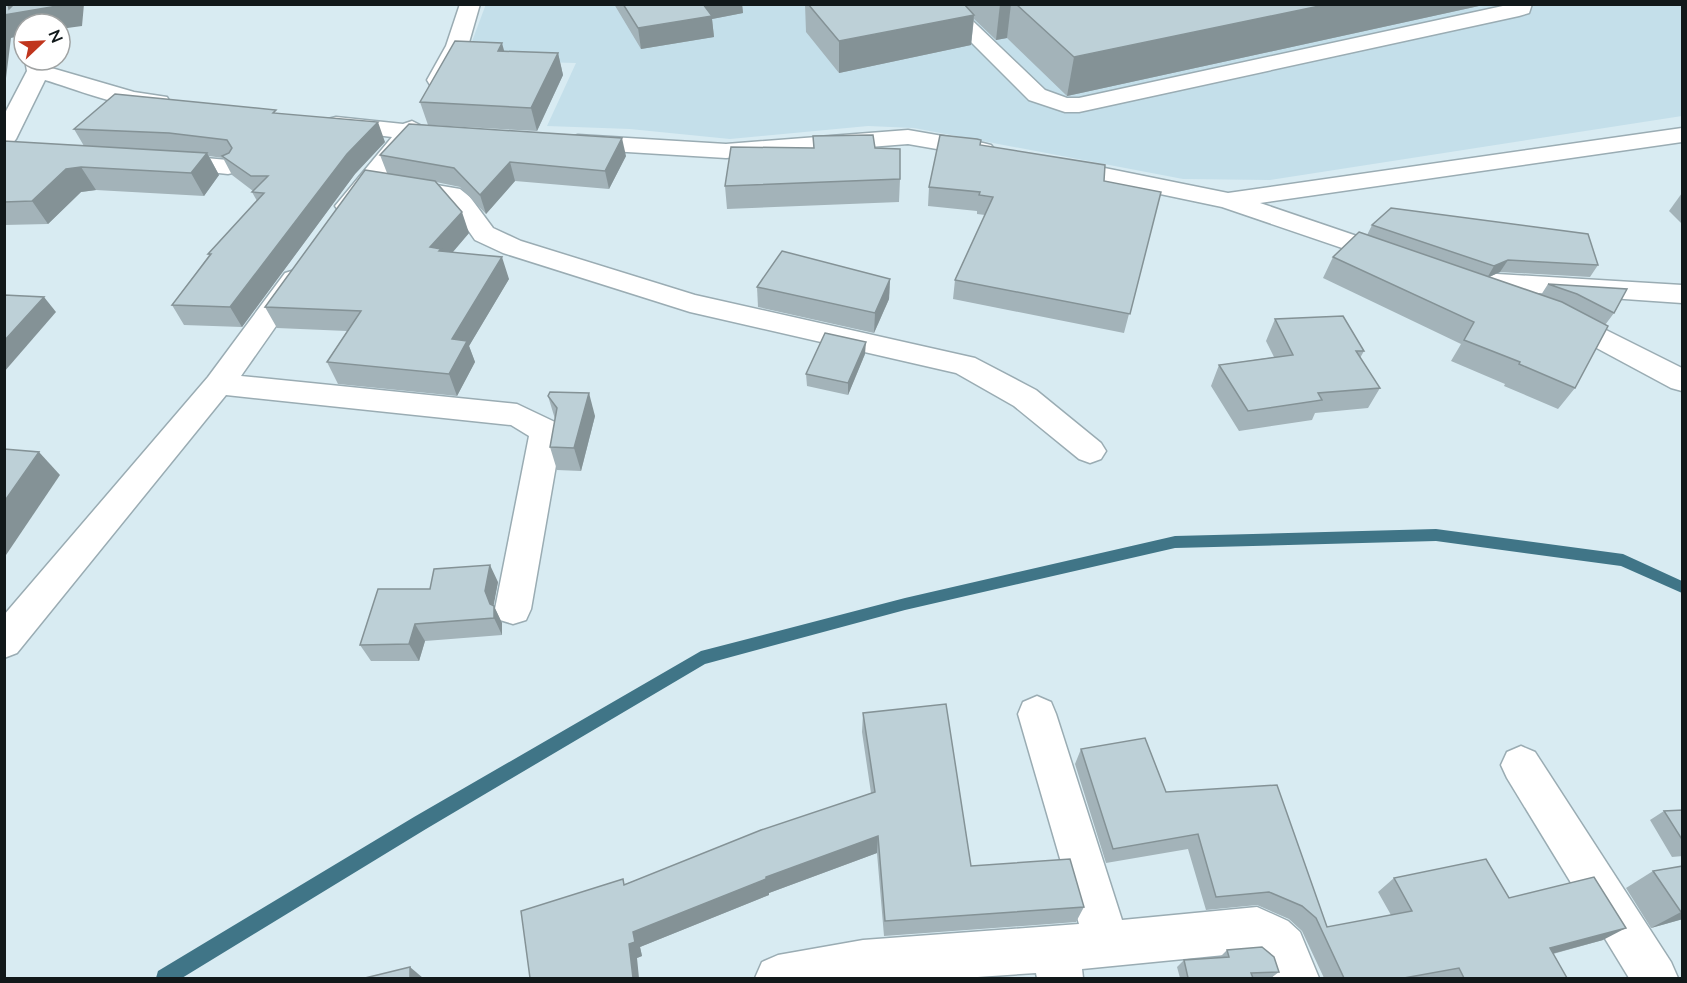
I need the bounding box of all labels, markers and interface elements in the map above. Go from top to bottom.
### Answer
north arrow [12,12,72,72]
text: N [45,27,67,45]

